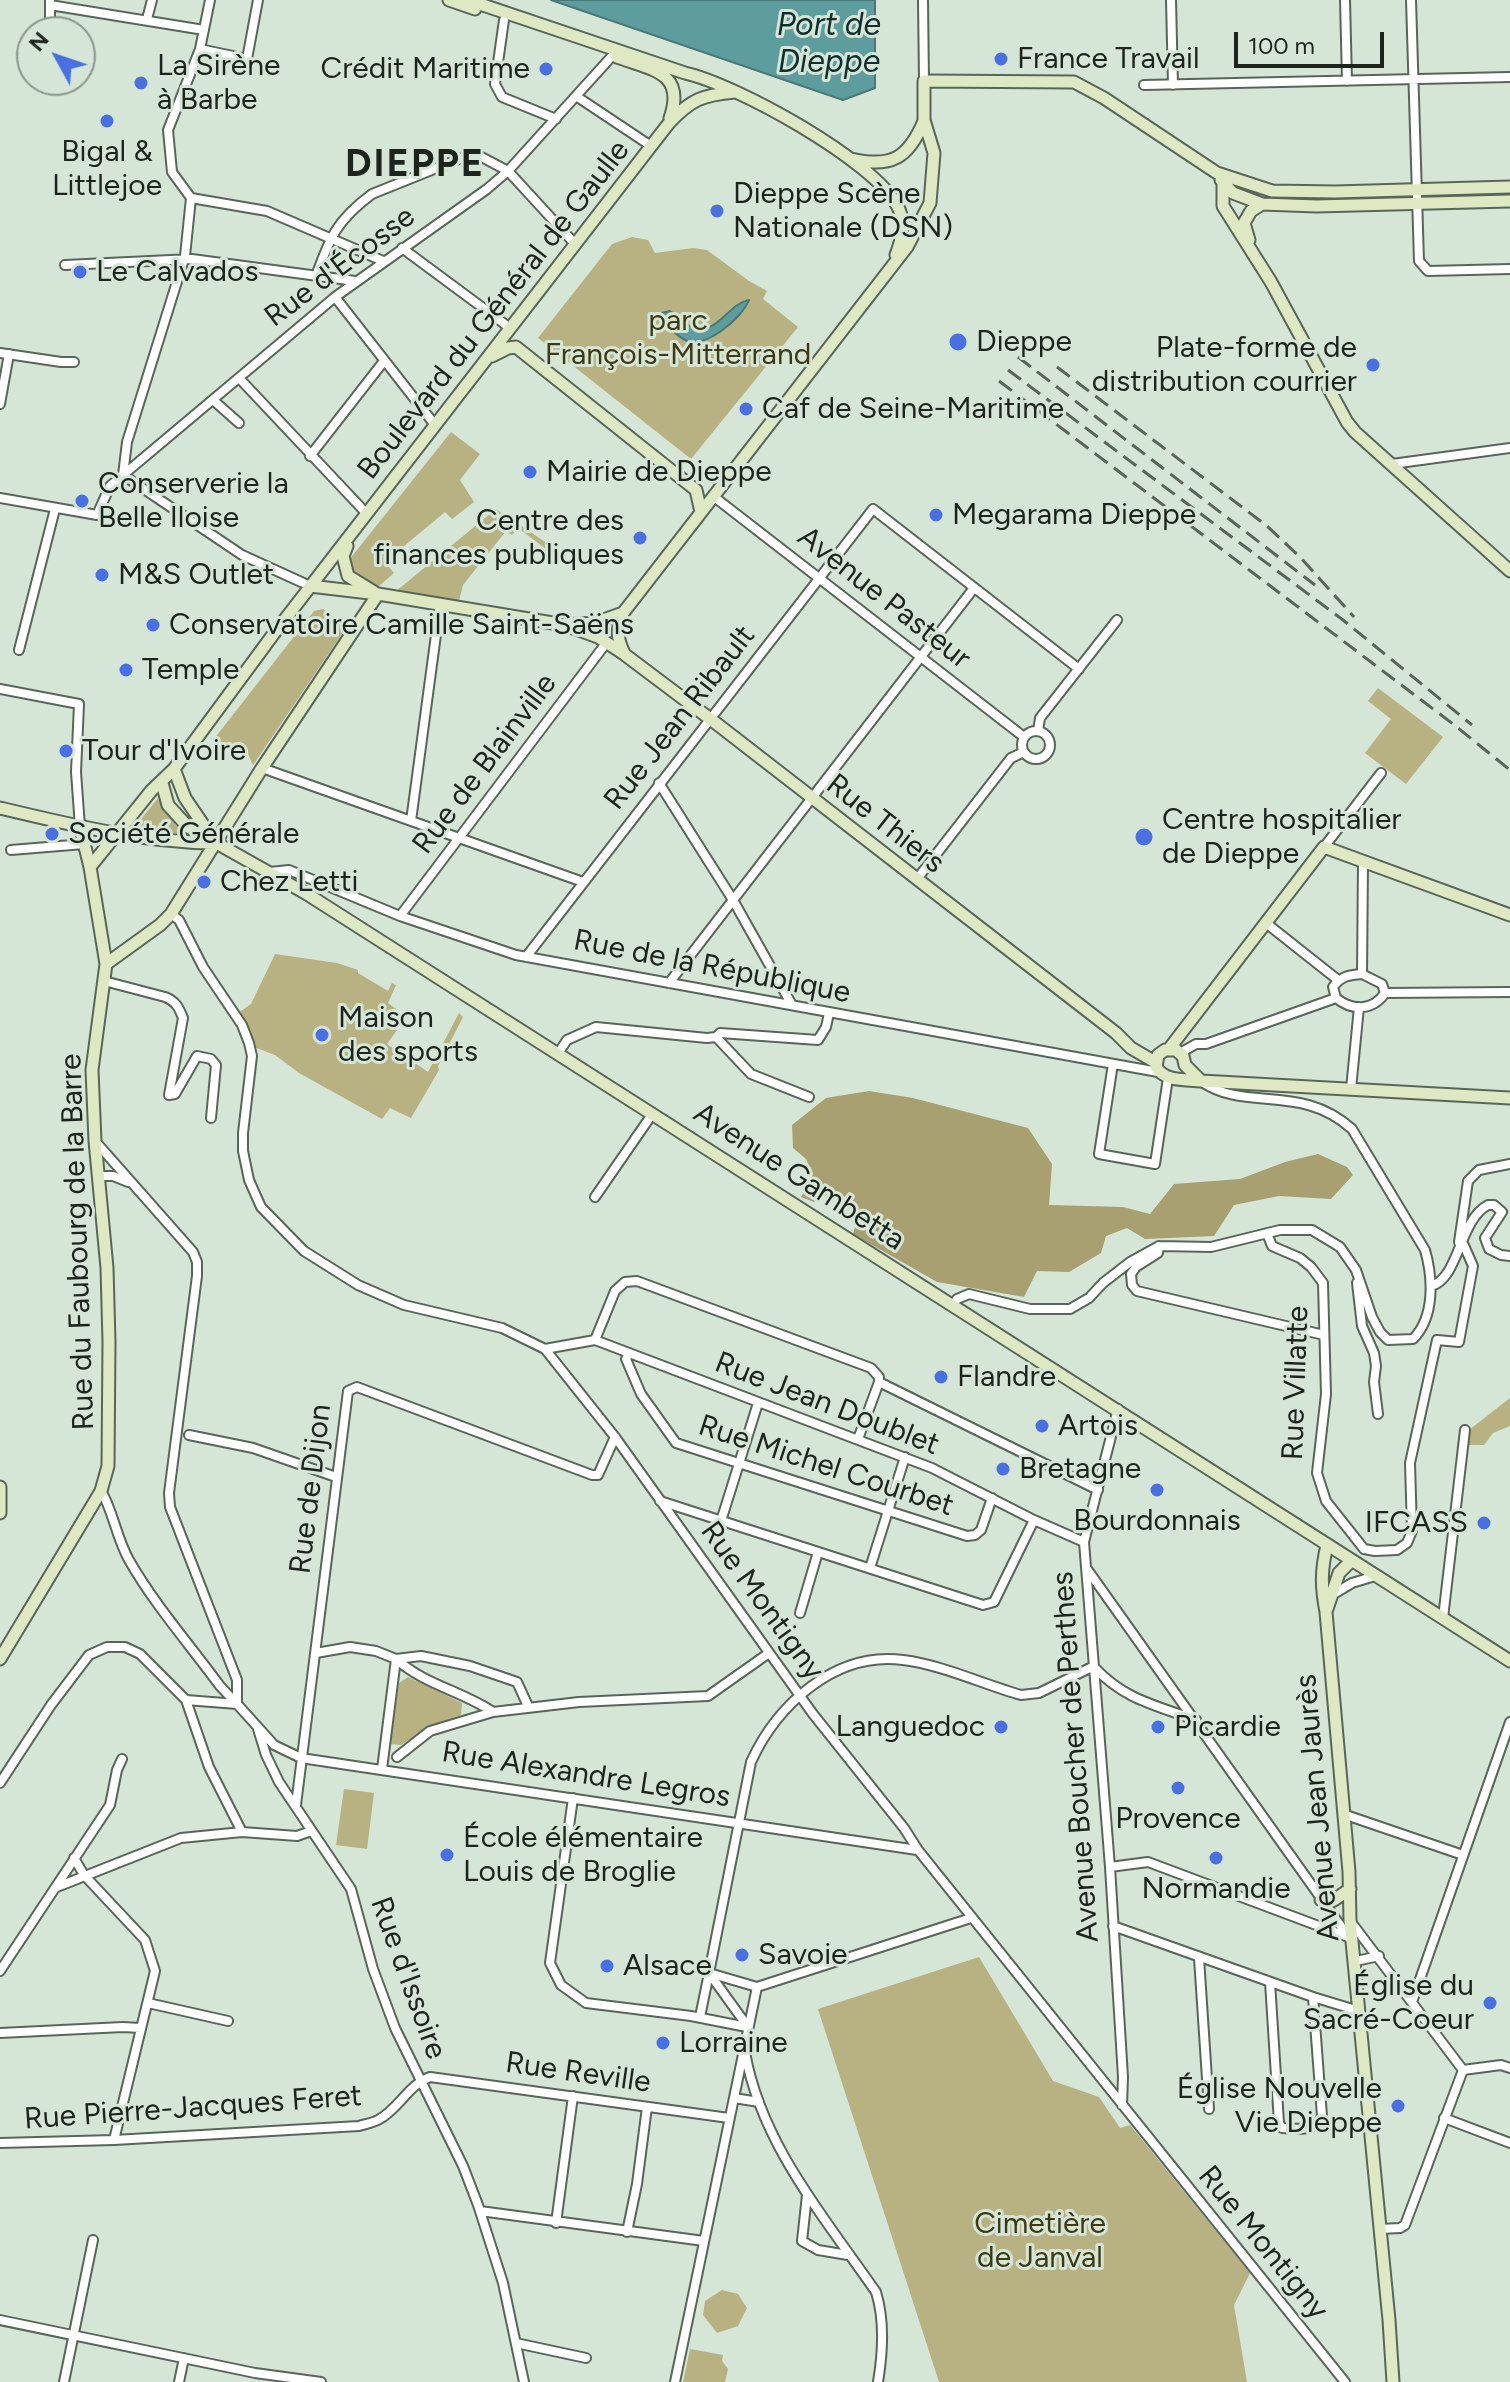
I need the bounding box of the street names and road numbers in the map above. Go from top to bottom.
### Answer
street label: Boulevard du Général de Gaulle [351,133,637,487]
street label: Rue d'Écosse [258,199,422,335]
street label: Avenue Pasteur [790,519,978,677]
street label: Rue Jean Ribault [597,619,763,817]
street label: Rue de Blainville [405,667,565,861]
street label: Rue Thiers [819,767,951,881]
street label: Rue de la République [571,922,853,1012]
street label: Rue du Faubourg de la Barre [53,1053,103,1431]
street label: Avenue Gambetta [687,1095,911,1259]
street label: Rue Villatte [1275,1305,1317,1461]
street label: Rue Jean Doublet [710,1345,944,1463]
street label: Rue de Dijon [283,1402,339,1576]
street label: Rue Michel Courbet [694,1408,958,1524]
street label: Rue Montigny [692,1515,832,1687]
street label: Avenue Boucher de Perthes [1045,1570,1107,1944]
street label: Avenue Jean Jaurès [1288,1673,1348,1943]
street label: Rue Alexandre Legros [439,1734,733,1816]
street label: Rue d'Issoire [362,1892,454,2064]
street label: Rue Reville [503,2045,653,2101]
street label: Rue Pierre-Jacques Feret [23,2078,363,2138]
street label: Rue Montigny [1190,2159,1336,2327]

